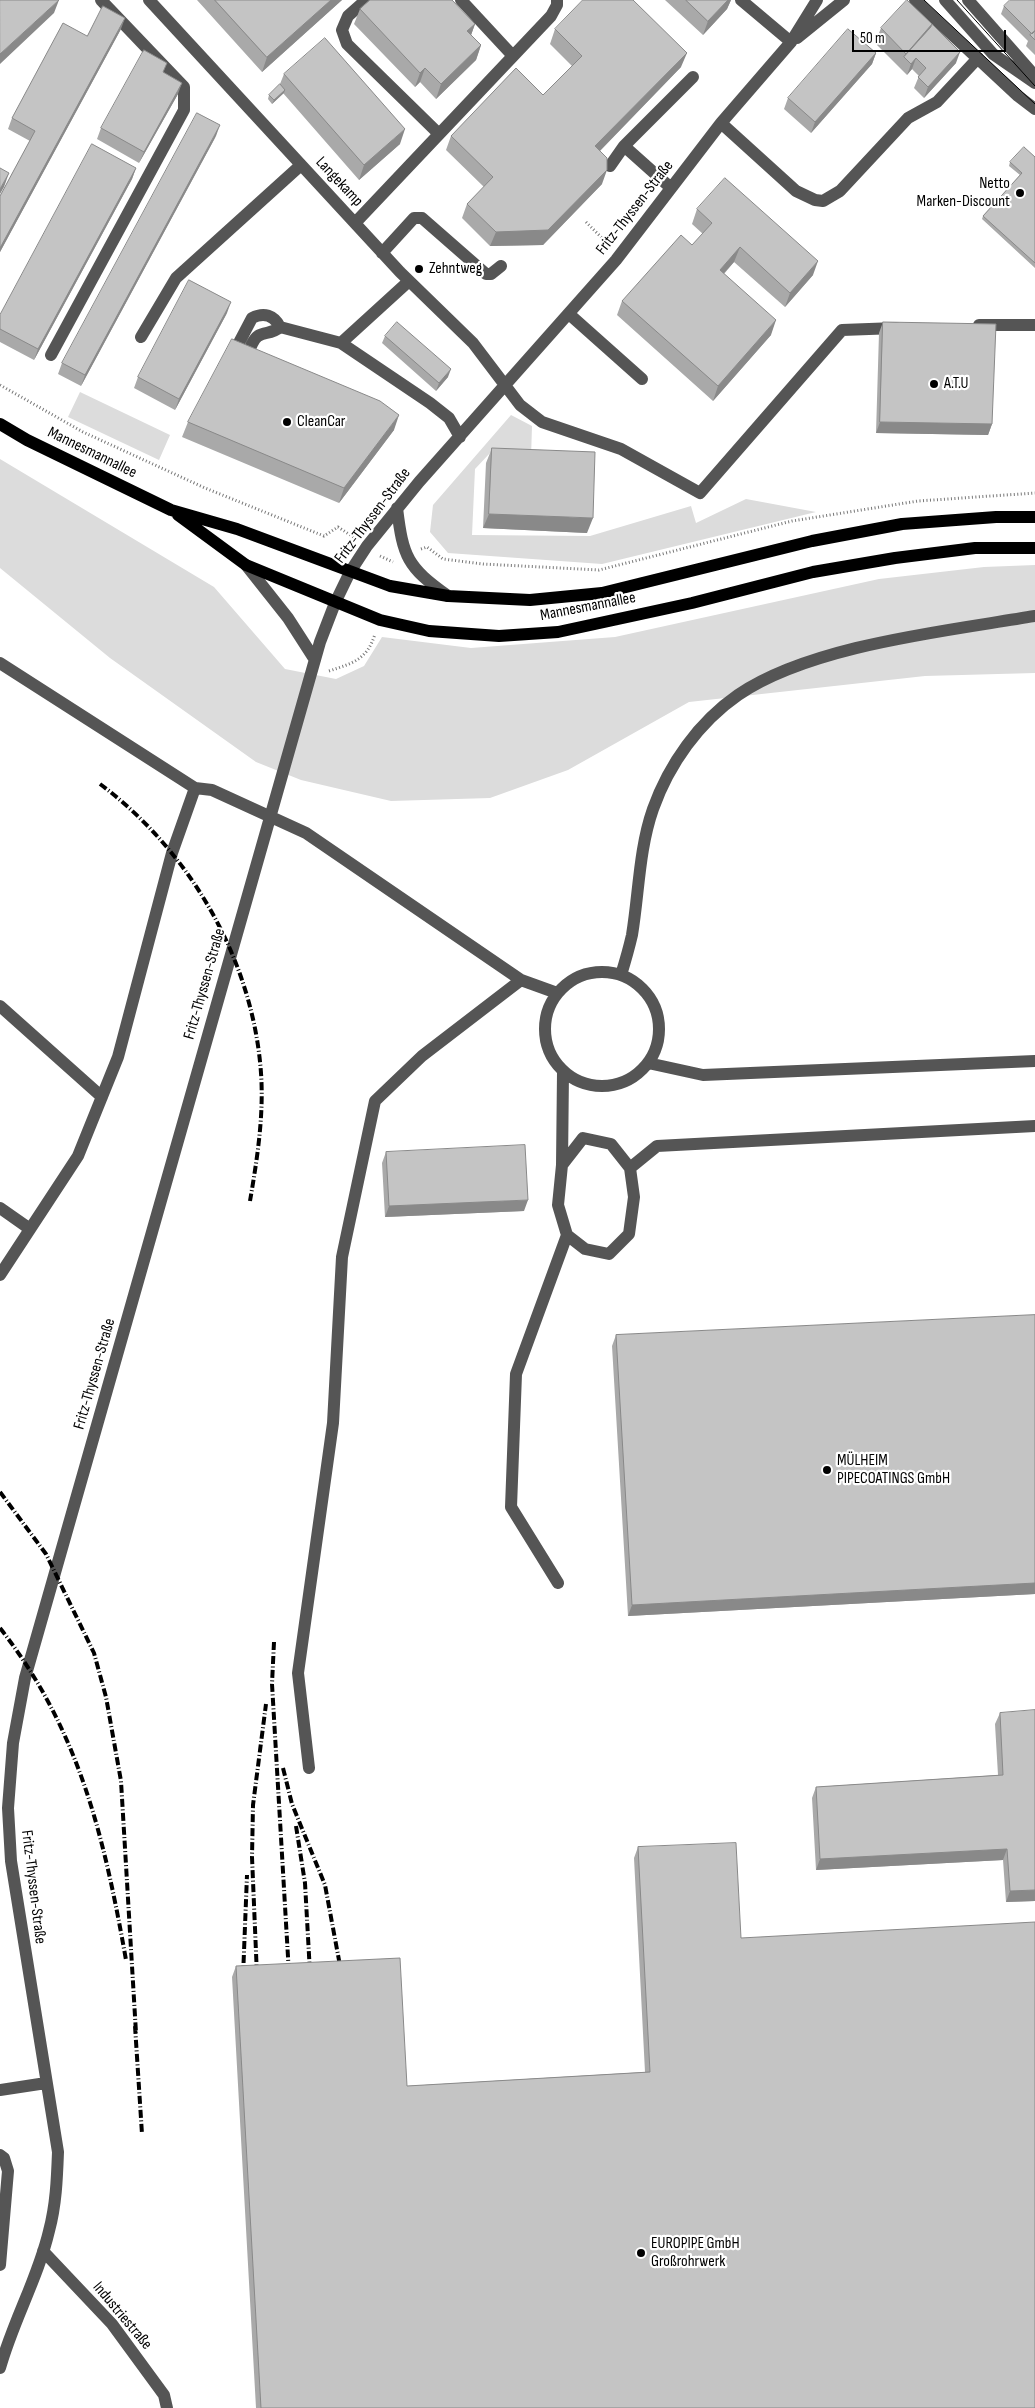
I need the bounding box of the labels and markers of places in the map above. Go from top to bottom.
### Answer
place label: Netto Marken-Discount [917,174,1010,212]
marker: Netto Marken-Discount [1014,187,1026,199]
place label: Zehntweg [429,259,482,279]
marker: Zehntweg [413,263,425,275]
place label: A.T.U [944,374,968,394]
marker: A.T.U [928,378,940,390]
place label: CleanCar [297,412,345,432]
marker: CleanCar [281,416,293,428]
place label: MÜLHEIM PIPECOATINGS GmbH [837,1451,950,1489]
marker: MÜLHEIM PIPECOATINGS GmbH [821,1464,833,1476]
place label: EUROPIPE GmbH Großrohrwerk [651,2234,740,2272]
marker: EUROPIPE GmbH Großrohrwerk [635,2247,647,2259]

